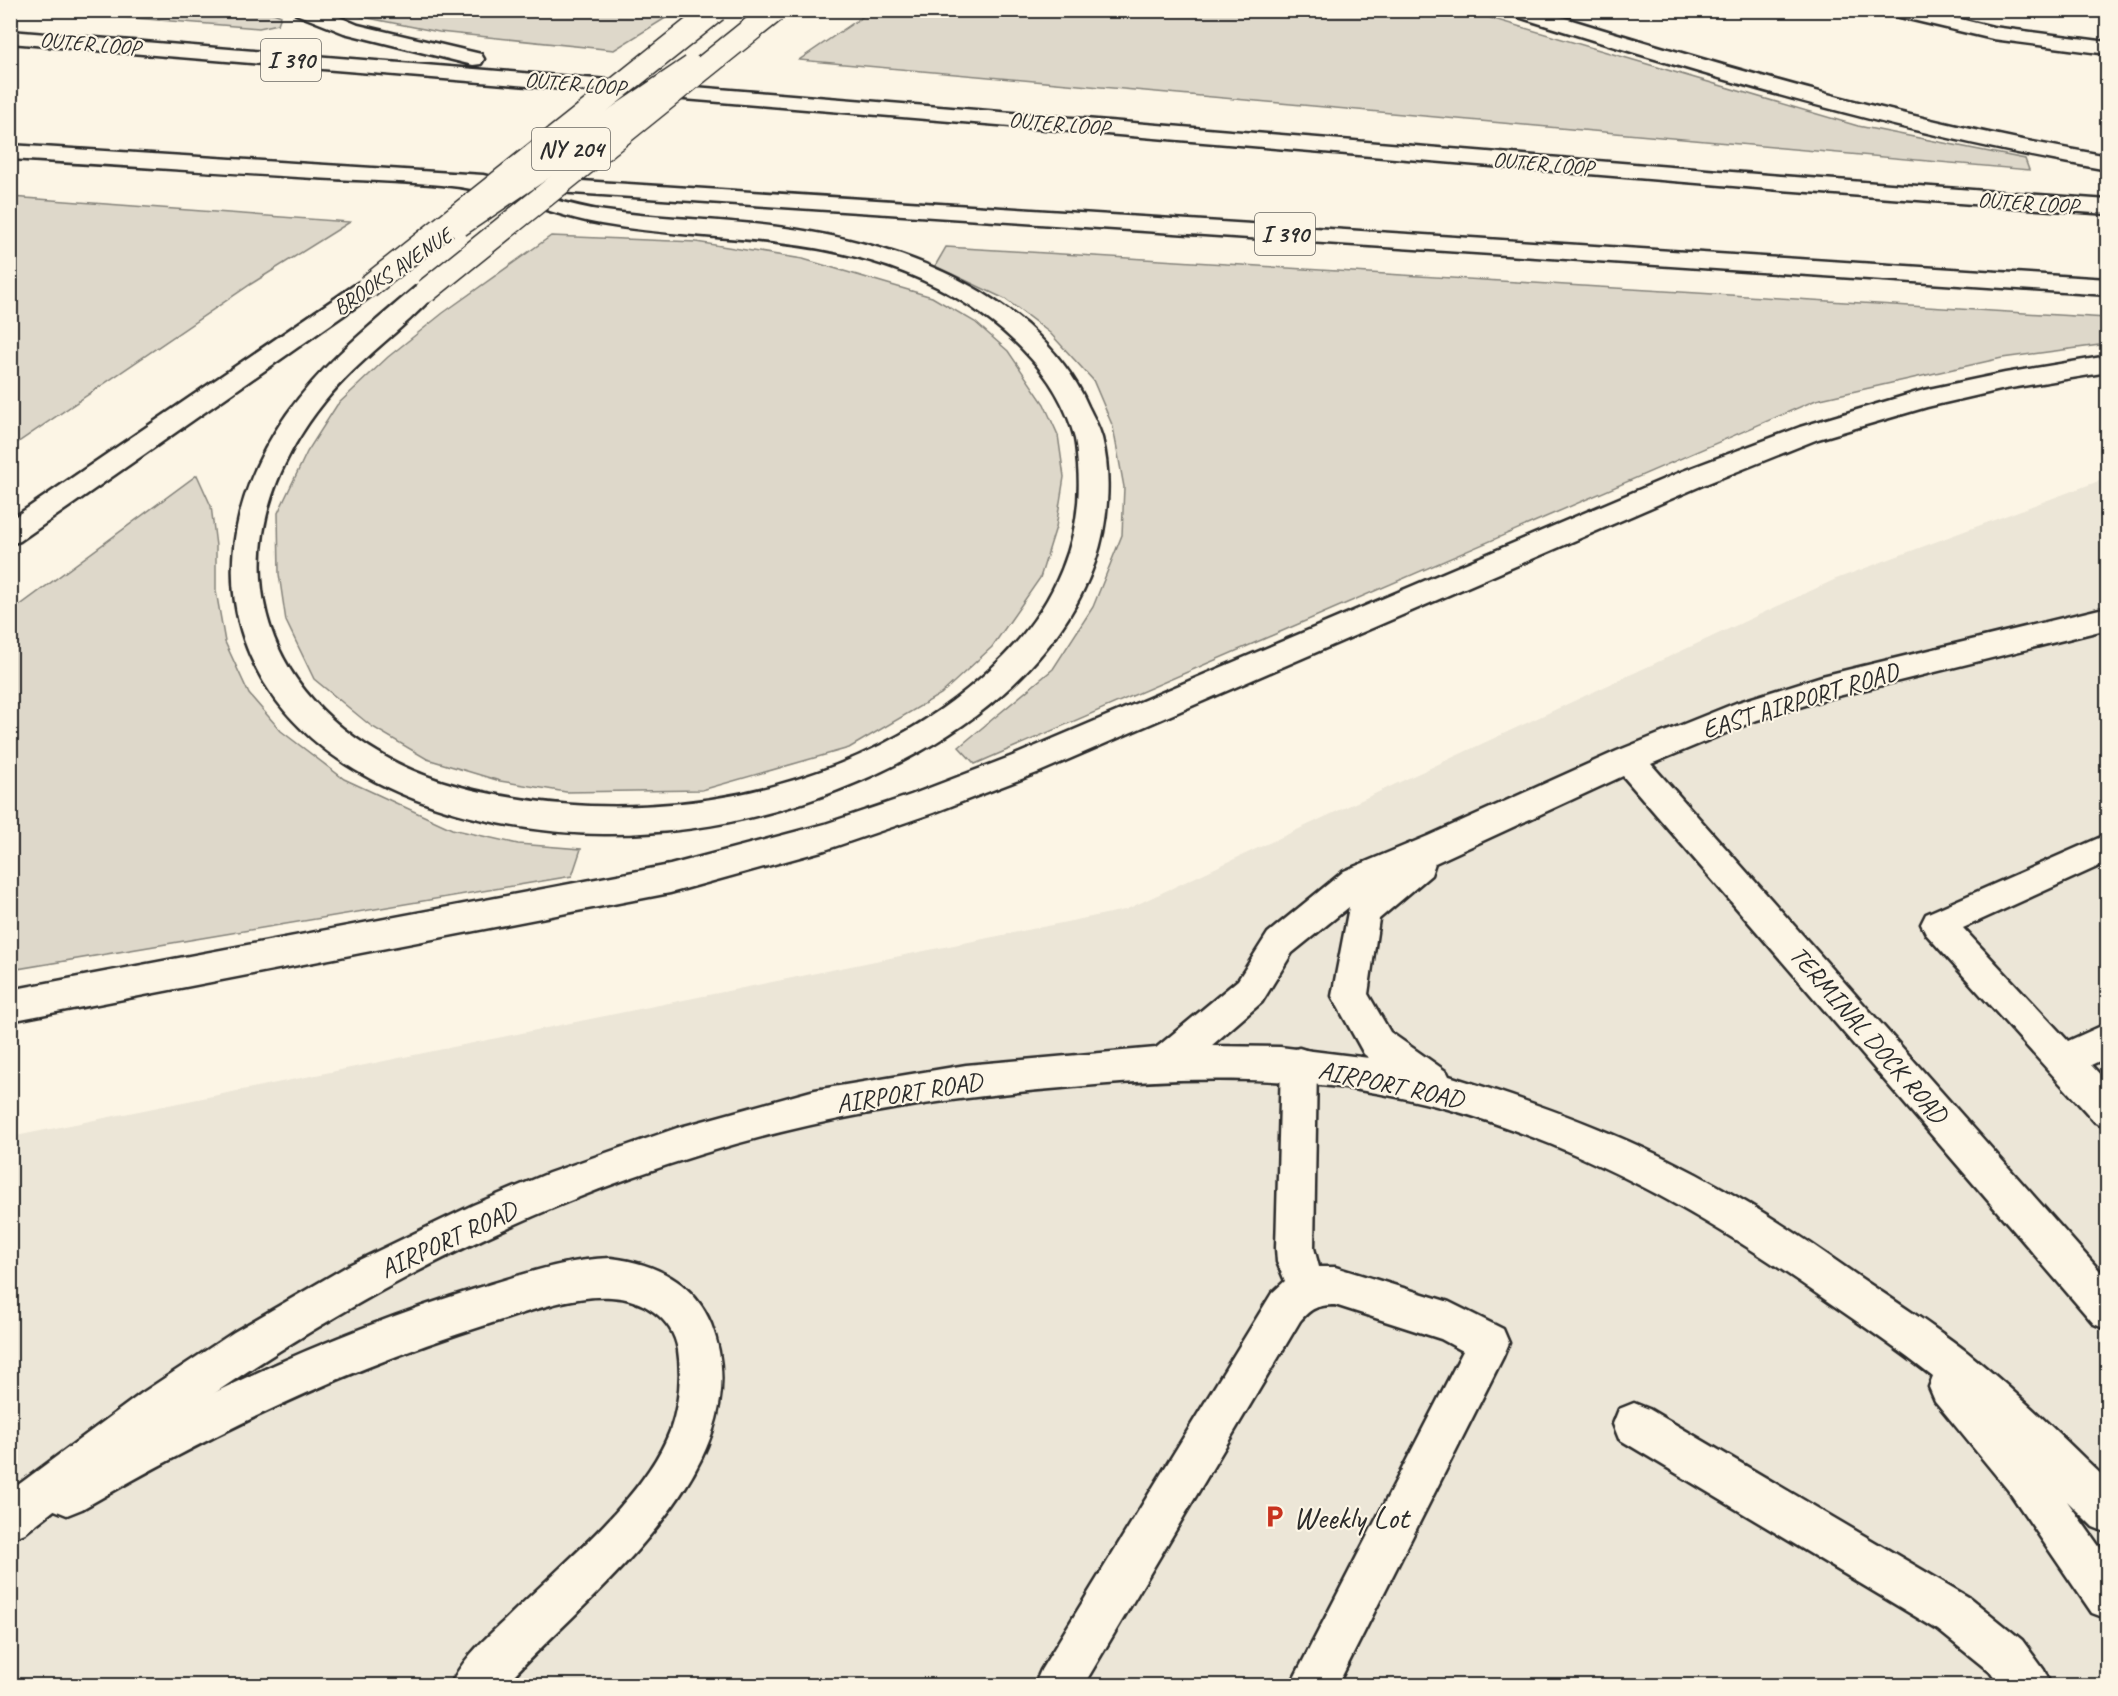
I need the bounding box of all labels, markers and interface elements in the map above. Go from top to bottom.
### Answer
street label: OUTER LOOP [39,26,144,63]
road number: I 390 [261,39,321,81]
street label: OUTER LOOP [524,66,629,103]
street label: OUTER LOOP [1008,106,1113,143]
road number: NY 204 [532,128,610,170]
street label: OUTER LOOP [1492,146,1597,183]
street label: OUTER LOOP [1977,186,2082,221]
road number: I 390 [1255,213,1315,255]
street label: BROOKS AVENUE [328,220,460,322]
street label: EAST AIRPORT ROAD [1698,654,1904,746]
street label: TERMINAL DOCK ROAD [1782,939,1956,1131]
street label: AIRPORT ROAD [1316,1053,1469,1117]
street label: AIRPORT ROAD [834,1064,987,1120]
street label: AIRPORT ROAD [375,1192,524,1285]
place label: Weekly Lot [1293,1497,1412,1538]
parking icon: Weekly Lot [1262,1504,1288,1530]

